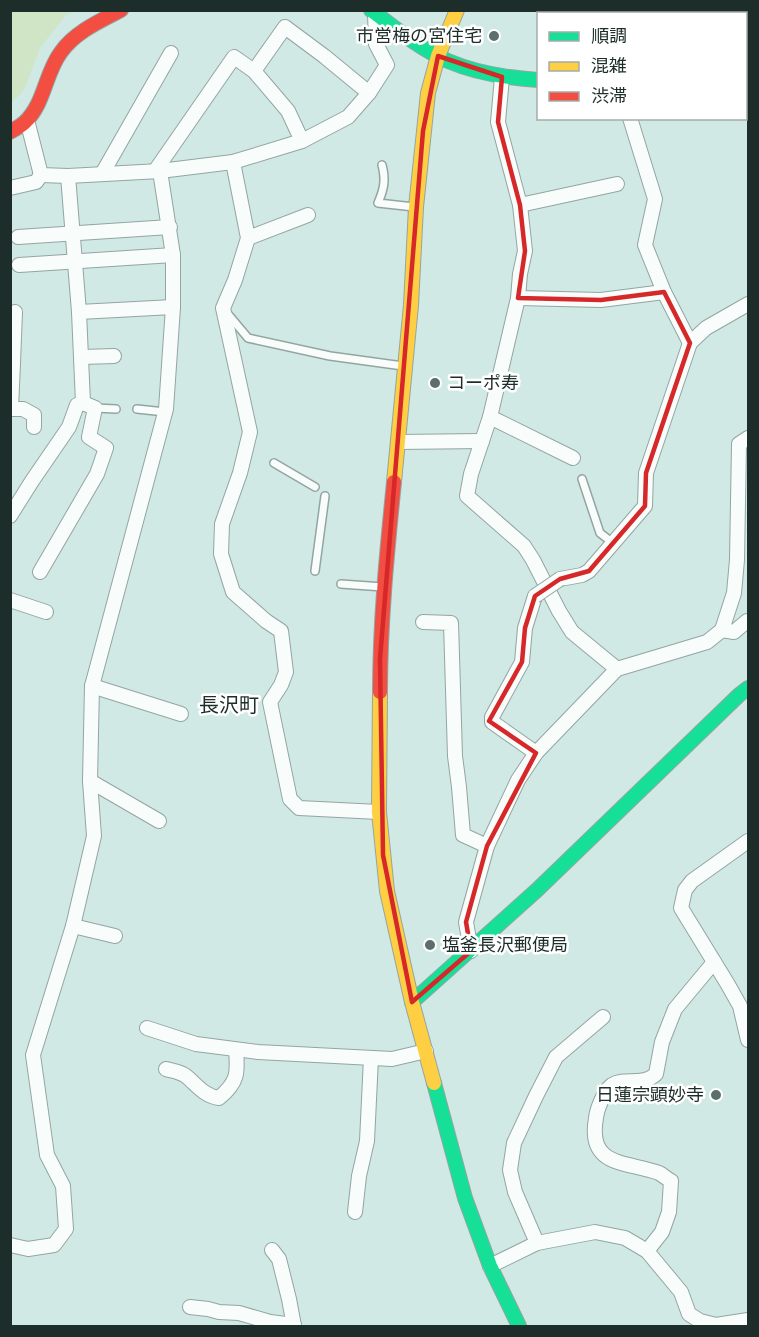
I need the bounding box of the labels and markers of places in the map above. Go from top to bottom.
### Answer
place label: 市営梅の宮住宅 [356,25,482,47]
marker: 市営梅の宮住宅 [487,29,501,43]
place label: コーポ寿 [447,372,519,394]
marker: コーポ寿 [428,376,442,390]
place label: 塩釜長沢郵便局 [442,934,568,956]
marker: 塩釜長沢郵便局 [423,938,437,952]
place label: 日蓮宗顕妙寺 [596,1084,704,1106]
marker: 日蓮宗顕妙寺 [709,1088,723,1102]

